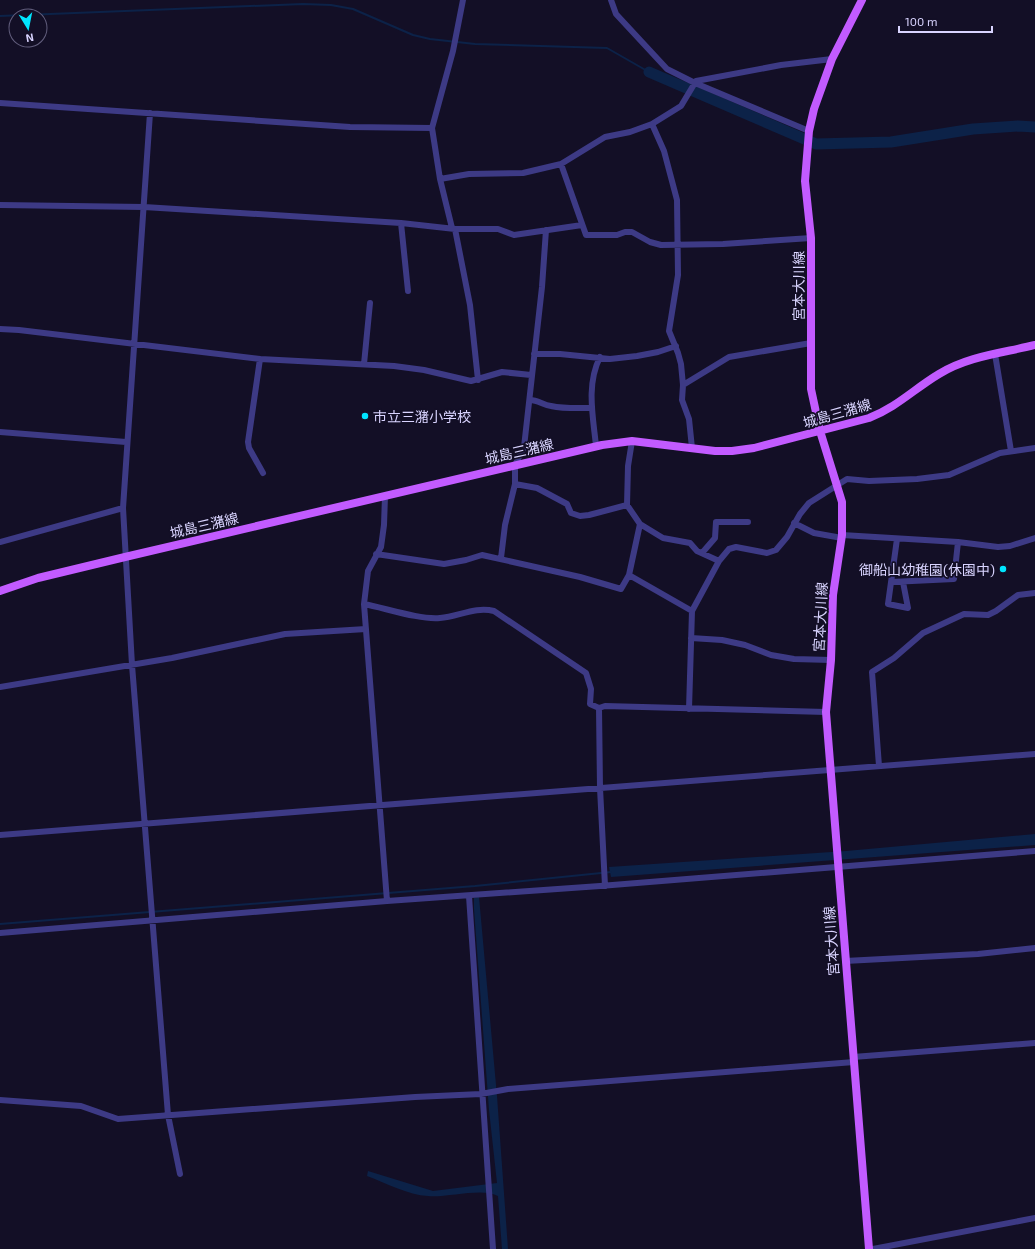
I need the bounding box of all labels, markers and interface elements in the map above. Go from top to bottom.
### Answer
north arrow [8,8,48,48]
scale bar [899,8,992,34]
text: 100 m [905,14,937,28]
text: N [25,31,35,45]
street label: 宮本大川線 [790,251,807,321]
street label: 城島三潴線 [801,395,873,431]
place label: 市立三潴小学校 [373,408,471,425]
marker: 市立三潴小学校 [360,411,370,421]
street label: 城島三潴線 [483,435,555,467]
street label: 城島三潴線 [168,509,240,541]
place label: 御船山幼稚園(休園中) [859,561,995,578]
marker: 御船山幼稚園(休園中) [998,564,1008,574]
street label: 宮本大川線 [810,582,830,652]
street label: 宮本大川線 [820,905,842,977]

